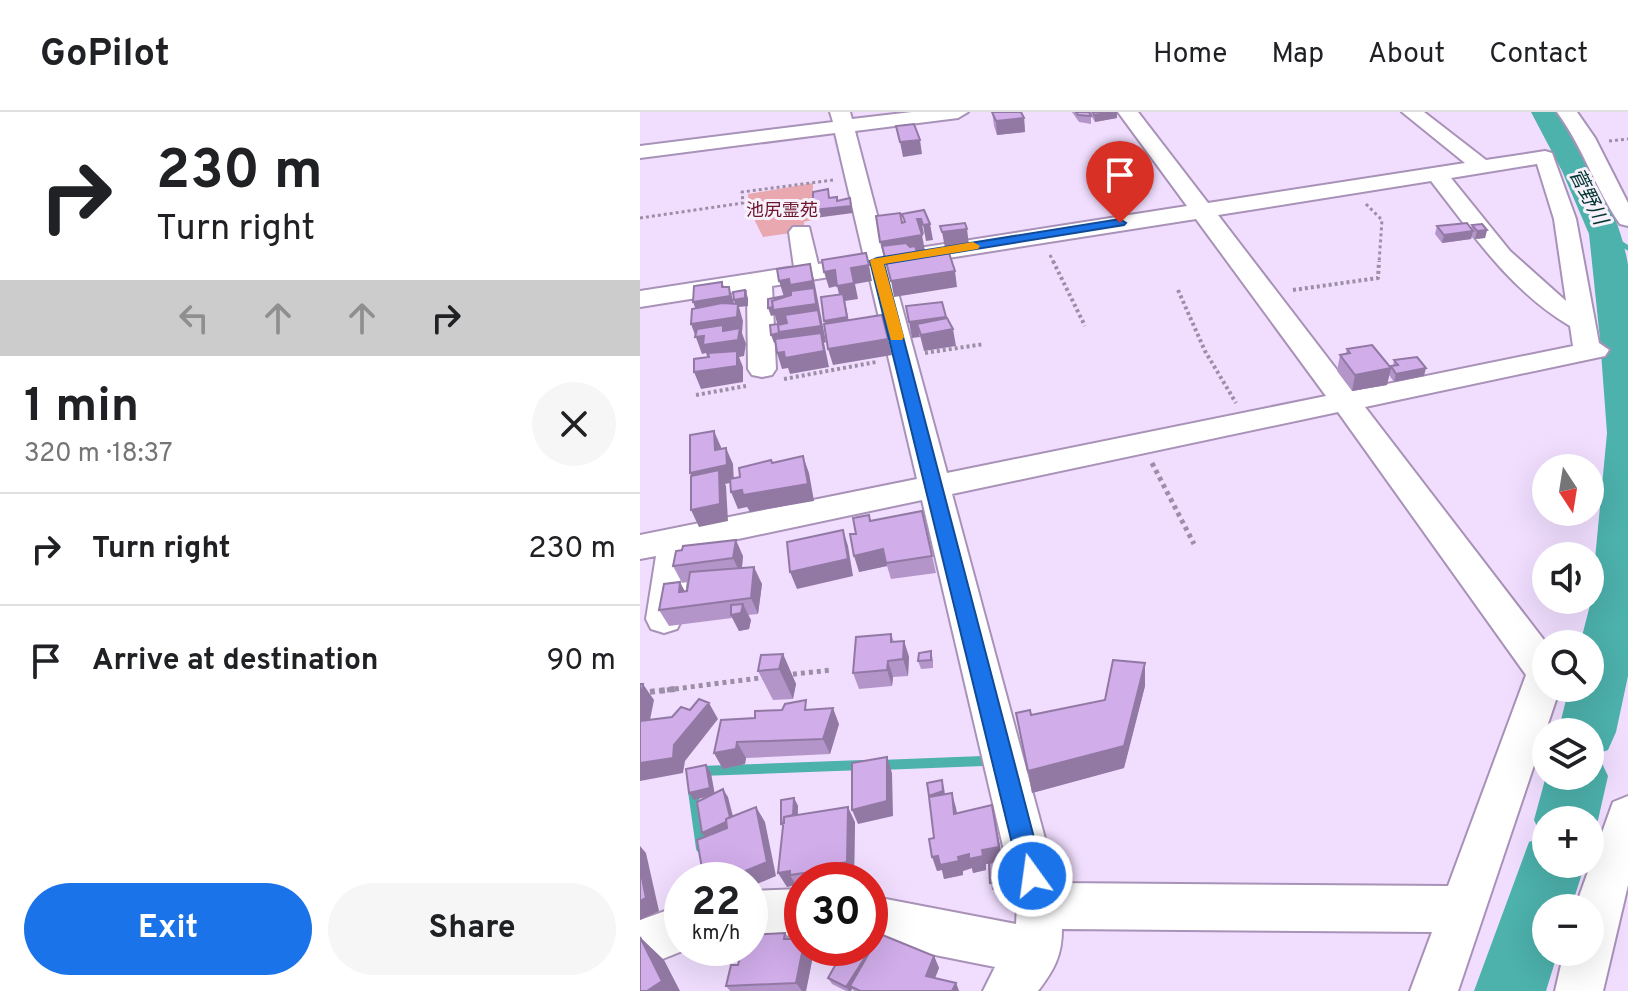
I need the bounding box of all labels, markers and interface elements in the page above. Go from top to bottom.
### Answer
text: GoPilot [40,31,170,80]
text: Home [1153,37,1227,73]
text: Map [1271,37,1324,73]
text: About [1368,37,1445,73]
text: Contact [1489,37,1588,73]
text: 230 m [156,138,323,208]
pin [1086,141,1154,223]
icon: right [24,144,128,248]
icon: arrive [1098,153,1142,197]
water label: 菅野川 [1562,164,1613,231]
park label: 池尻霊苑 [746,200,818,223]
text: Turn right [156,207,315,253]
icon: left [172,296,216,340]
icon: ahead [256,296,300,340]
icon: ahead [340,296,384,340]
icon: right [424,296,468,340]
text: 1 min [24,378,139,438]
button: close [532,382,616,466]
text: 320 m · 18:37 [24,438,173,471]
north arrow [1532,454,1604,526]
map controls [1532,454,1604,966]
icon: right [24,527,68,571]
text: Turn right [92,531,230,568]
text: 230 m [528,531,616,568]
button: sound [1532,542,1604,614]
button: search [1532,630,1604,702]
icon: arrive [24,639,68,683]
text: Arrive at destination [92,643,378,680]
text: 90 m [547,643,616,680]
button: layers [1532,718,1604,790]
button: + [1532,806,1604,878]
position arrow [990,834,1074,918]
speed limit sign: 30 [784,862,888,966]
text: 22 [692,879,740,929]
button: Exit [24,883,312,975]
button: Share [328,883,616,975]
button: − [1532,894,1604,966]
text: km/h [692,921,740,947]

